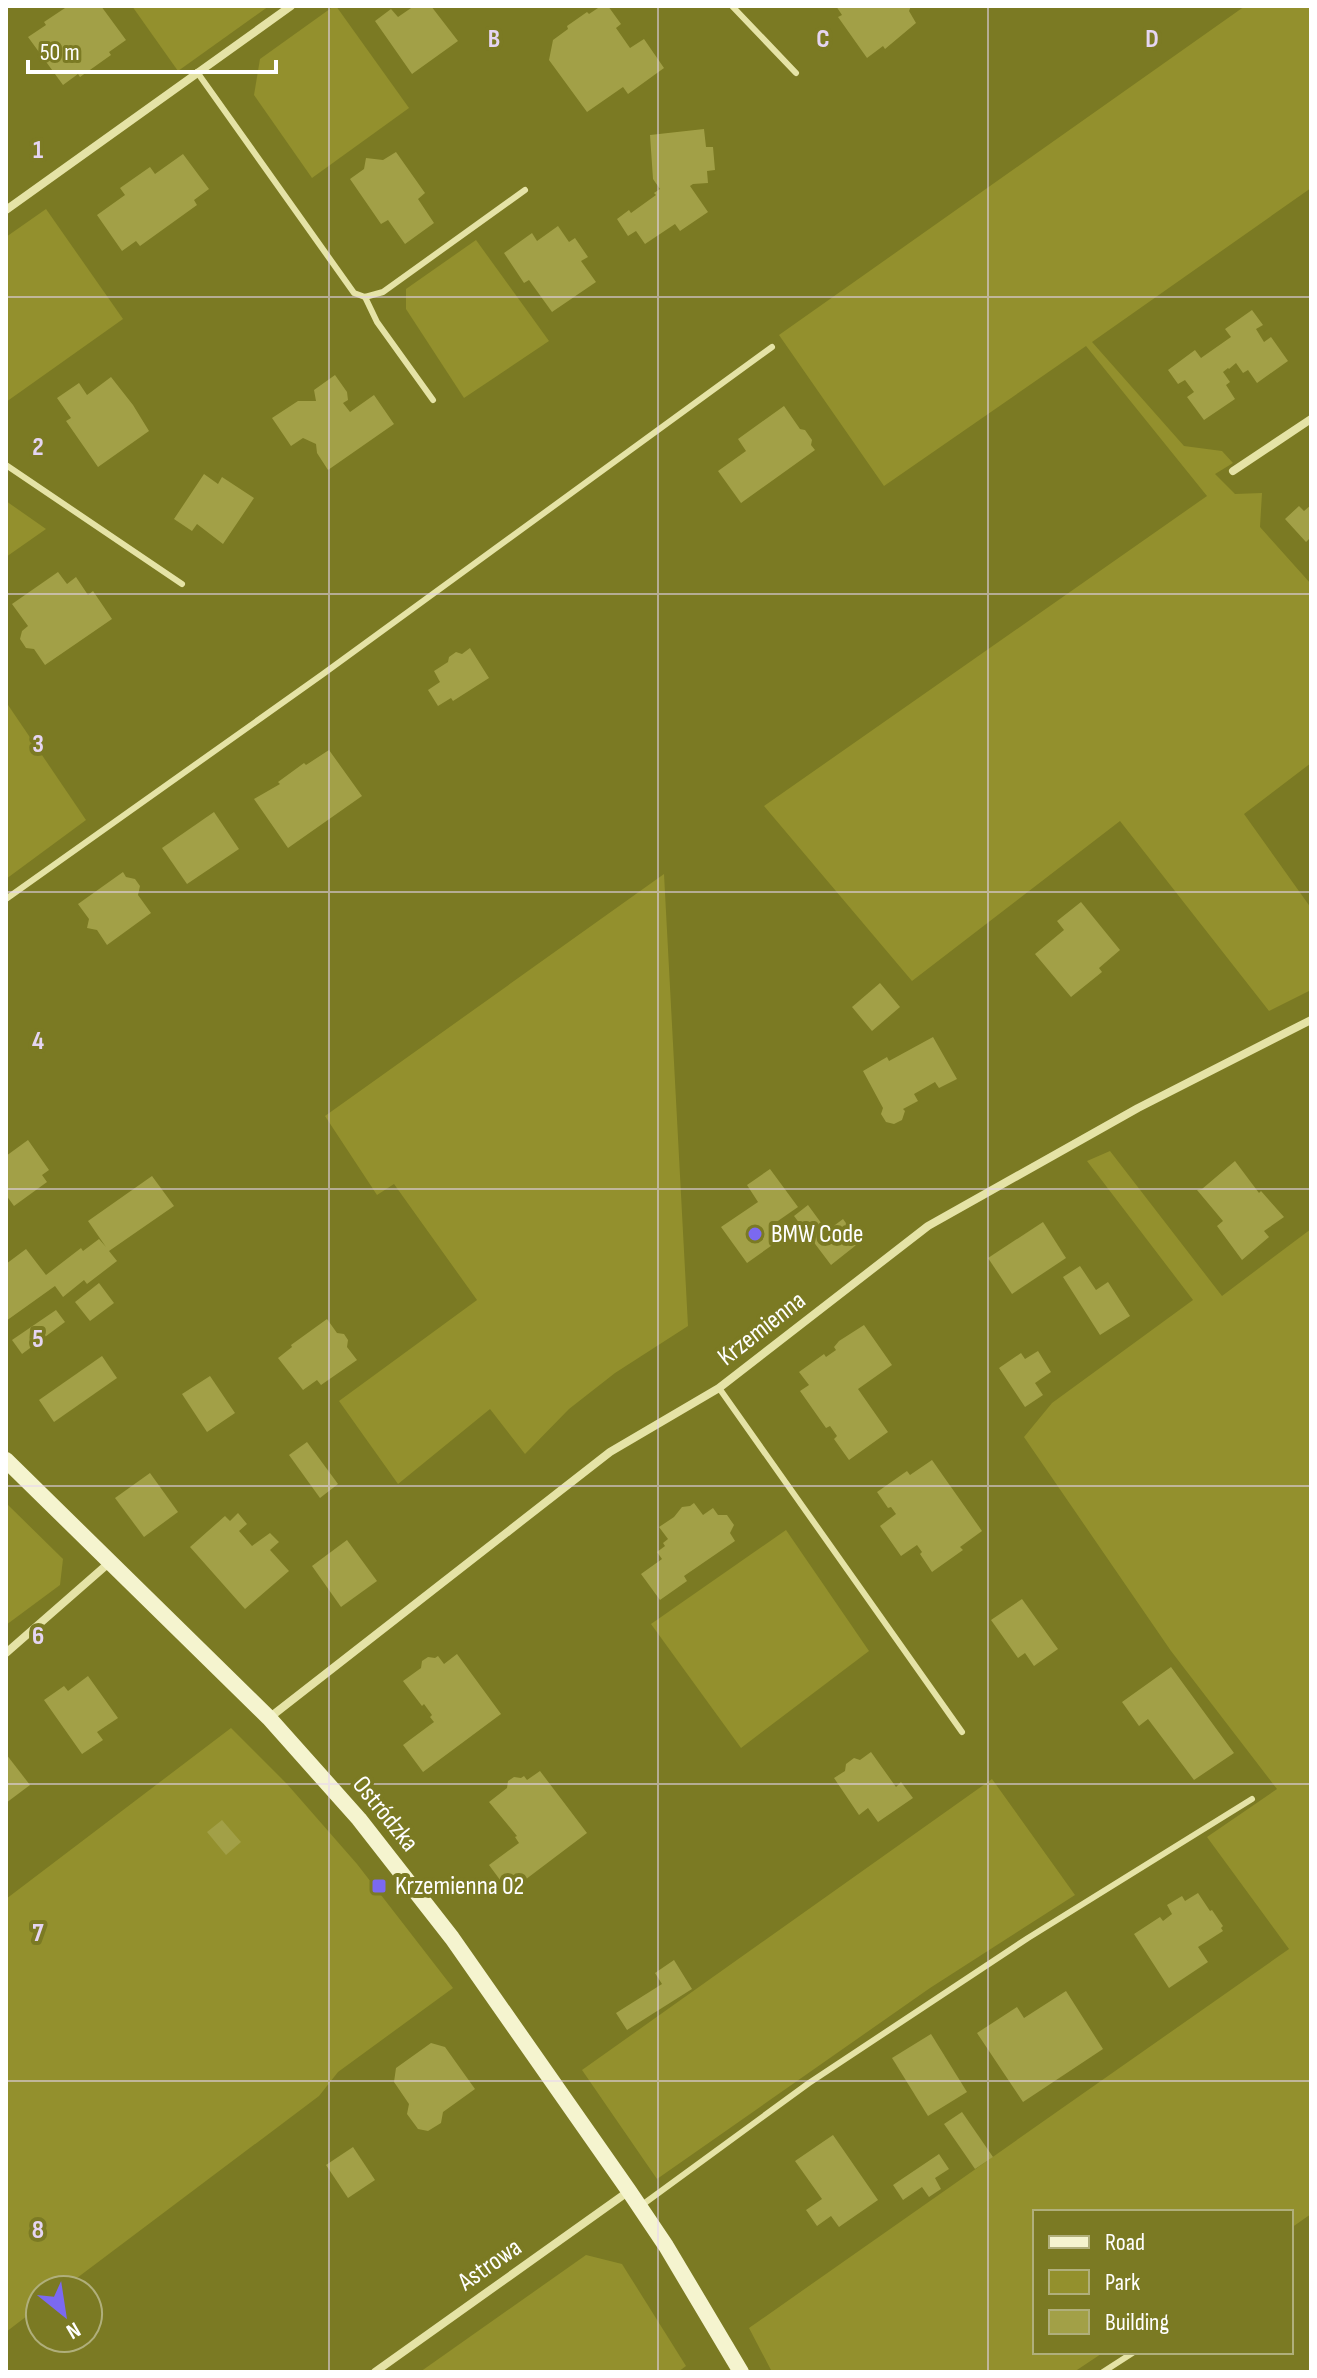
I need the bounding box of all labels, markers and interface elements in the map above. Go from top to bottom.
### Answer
scale bar [28,24,276,74]
text: B [488,24,500,55]
text: C [816,24,830,55]
text: D [1145,24,1159,55]
text: 50 m [40,38,80,67]
text: 1 [33,135,43,166]
text: 2 [32,432,44,463]
text: 3 [32,729,44,760]
text: 4 [32,1026,44,1057]
place label: BMW Code [771,1219,864,1250]
marker: BMW Code [746,1225,764,1243]
street label: Krzemienna [712,1285,812,1373]
text: 5 [32,1324,44,1355]
text: 6 [32,1621,44,1652]
street label: Ostródzka [345,1770,425,1858]
place label: Krzemienna 02 [395,1871,524,1902]
marker: Krzemienna 02 [370,1877,388,1895]
text: 7 [32,1918,44,1949]
legend [1033,2210,1293,2354]
text: 8 [32,2215,44,2246]
text: Road [1105,2228,1145,2257]
street label: Astrowa [451,2232,528,2298]
text: Park [1105,2268,1140,2297]
north arrow [24,2274,104,2354]
text: Building [1105,2308,1169,2337]
text: N [61,2315,85,2345]

